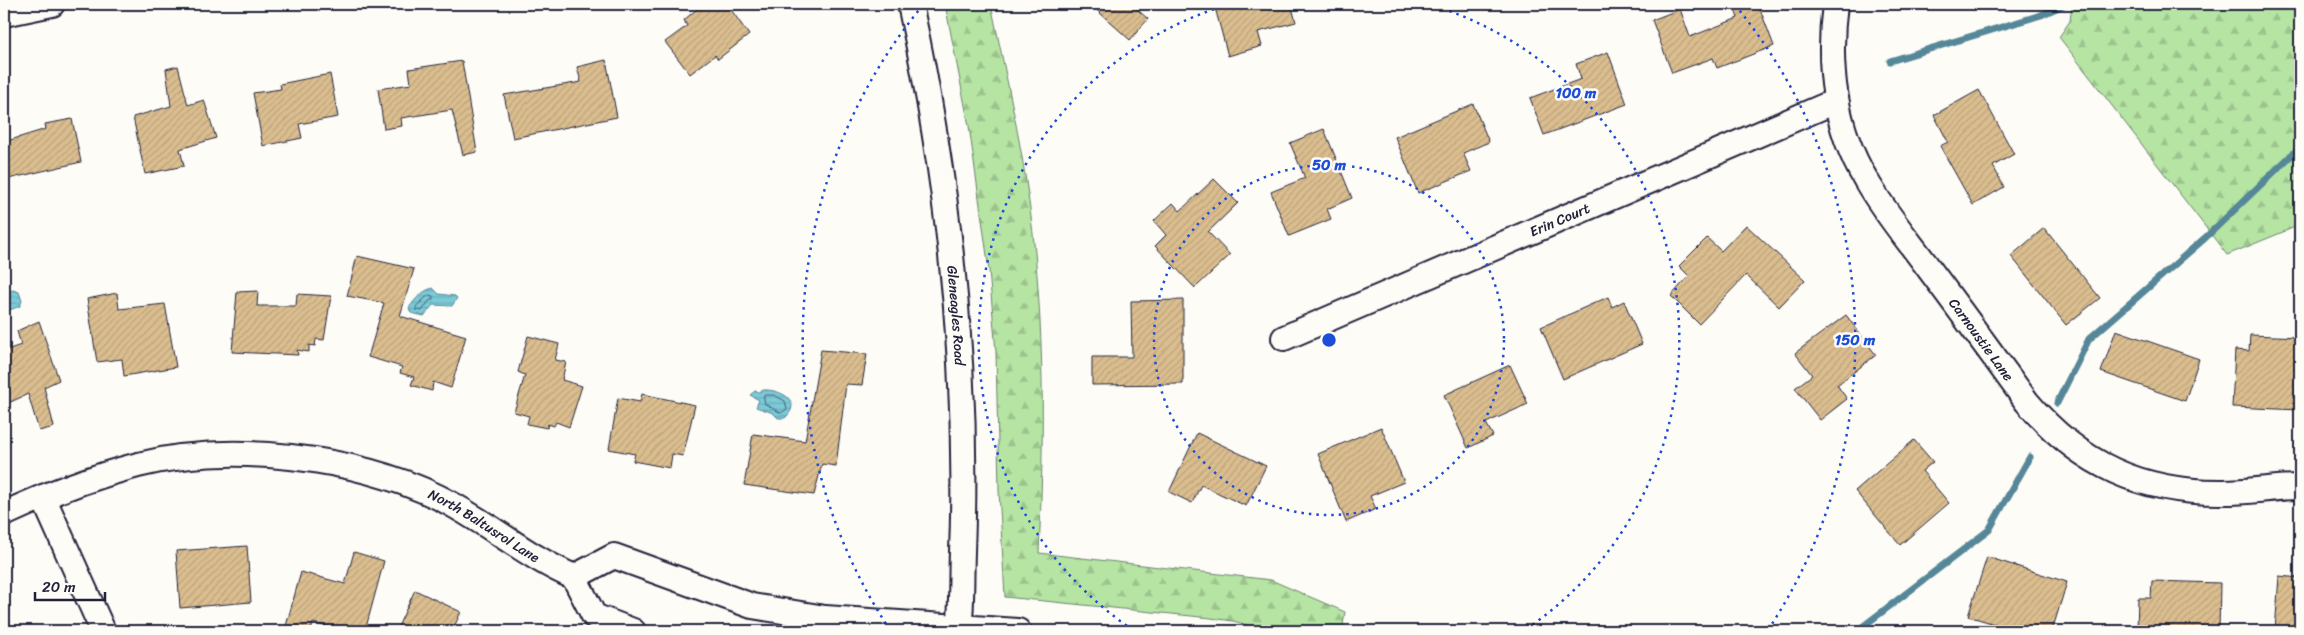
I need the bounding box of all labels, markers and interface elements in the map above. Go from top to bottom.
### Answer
text: 100 m [1556,80,1597,106]
text: 50 m [1312,152,1347,178]
street label: Erin Court [1525,196,1594,244]
street label: Gleneagles Road [940,264,973,368]
street label: Carnoustie Lane [1942,292,2021,387]
text: 150 m [1835,327,1876,353]
centre of rings [1320,331,1338,349]
street label: North Baltusrol Lane [424,482,545,570]
scale bar [35,570,105,602]
text: 20 m [42,574,76,600]

